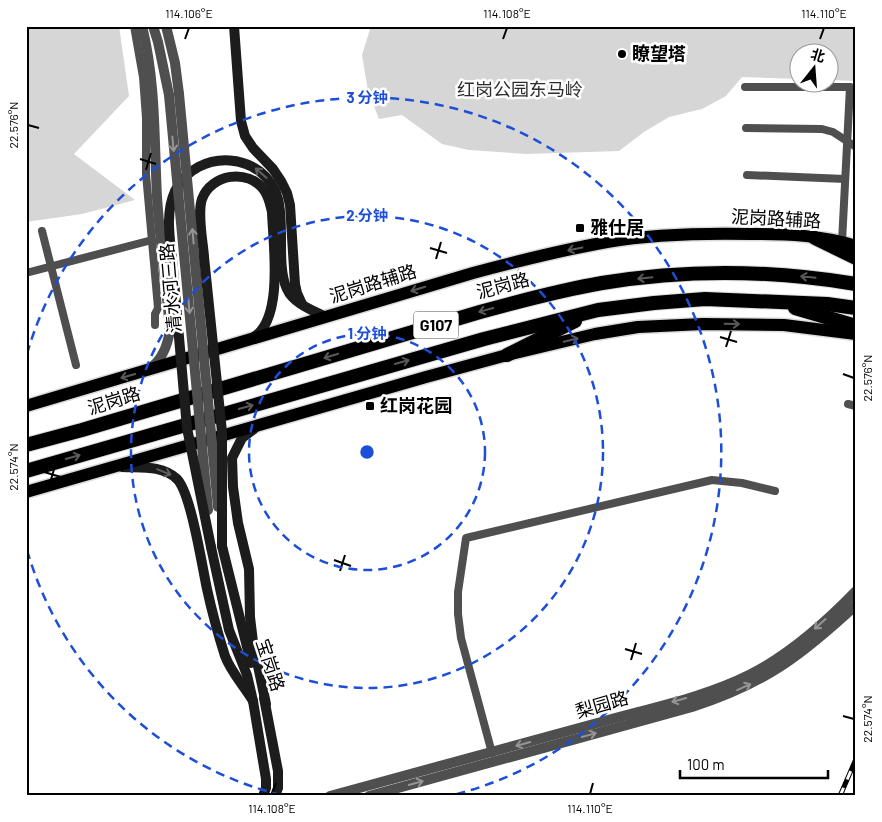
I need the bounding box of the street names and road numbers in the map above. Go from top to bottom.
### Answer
street label: 泥岗路辅路 [731,205,822,231]
street label: 清水河三路 [155,242,185,334]
street label: 泥岗路辅路 [326,259,419,307]
street label: 泥岗路 [474,267,532,303]
road number: G107 [414,312,458,338]
street label: 泥岗路 [85,382,143,418]
street label: 宝岗路 [252,636,290,694]
street label: 梨园路 [573,686,631,722]

